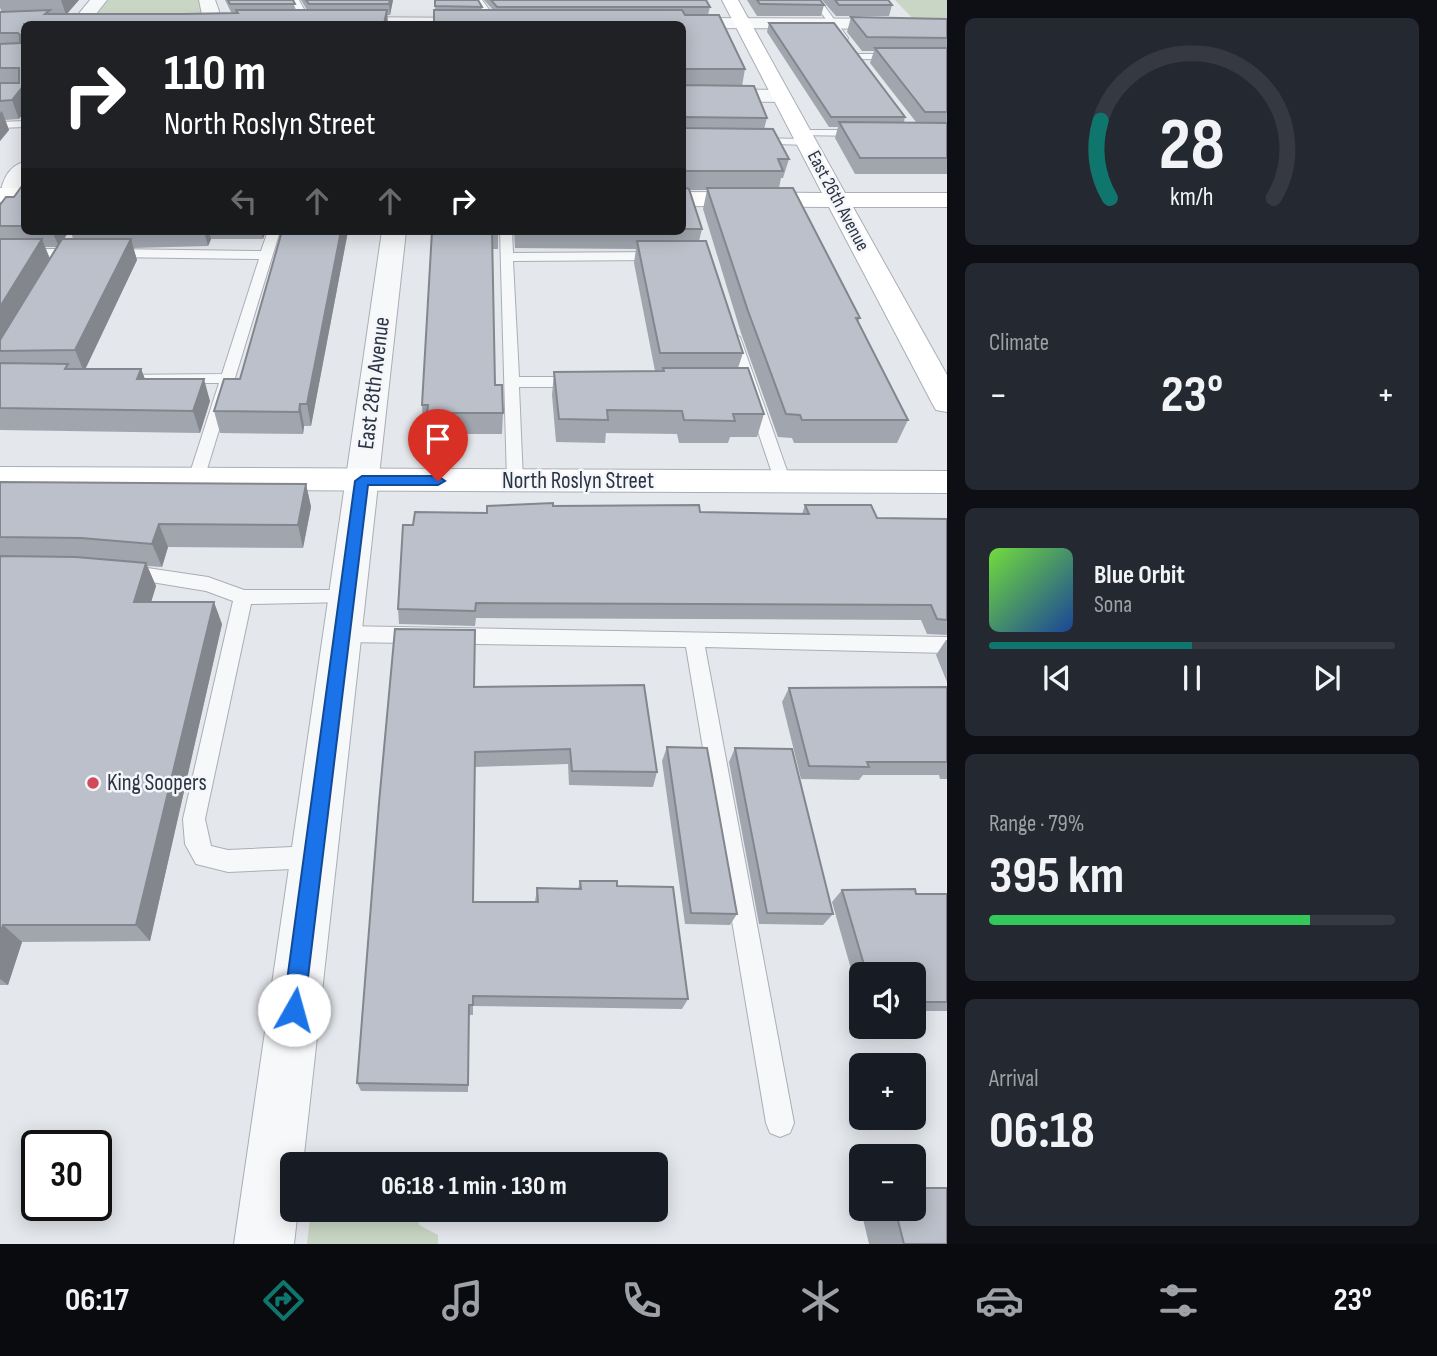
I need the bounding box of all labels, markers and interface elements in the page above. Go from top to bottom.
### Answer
text: 110 m [164,45,266,104]
icon: right [49,49,140,140]
text: 28 [1159,102,1225,190]
text: North Roslyn Street [164,105,376,144]
street label: East 26th Avenue [802,147,874,255]
text: km/h [1170,181,1214,212]
icon: left [225,182,263,220]
icon: ahead [298,182,336,220]
icon: ahead [371,182,409,220]
icon: right [444,182,482,220]
street label: East 28th Avenue [352,315,396,451]
text: Climate [989,329,1049,357]
text: 23° [1161,364,1223,427]
text: − [989,373,1008,418]
text: + [1376,373,1395,418]
pin [408,409,468,481]
icon: arrive [419,420,457,458]
street label: North Roslyn Street [502,467,654,495]
text: Blue Orbit [1094,560,1185,591]
text: Sona [1094,591,1132,619]
icon: previous [1038,659,1076,697]
icon: pause [1173,659,1211,697]
icon: next [1308,659,1346,697]
place label: King Soopers [107,769,207,797]
marker: King Soopers [85,775,101,791]
text: Range · 79% [989,810,1084,838]
text: 395 km [989,845,1124,908]
map controls [849,962,926,1221]
button: sound [849,962,926,1039]
position arrow [257,973,331,1047]
button: + [849,1053,926,1130]
text: Arrival [989,1065,1038,1093]
text: 06:18 [989,1100,1095,1163]
speed limit sign: 30 [21,1130,112,1221]
button: − [849,1144,926,1221]
text: 06:18 · 1 min · 130 m [381,1171,567,1202]
icon: directions [259,1276,308,1325]
icon: music [438,1276,487,1325]
icon: phone [617,1276,666,1325]
icon: climate [796,1276,845,1325]
icon: car [975,1276,1024,1325]
icon: filters [1154,1276,1203,1325]
text: 06:17 [65,1281,129,1320]
text: 23° [1333,1281,1372,1320]

